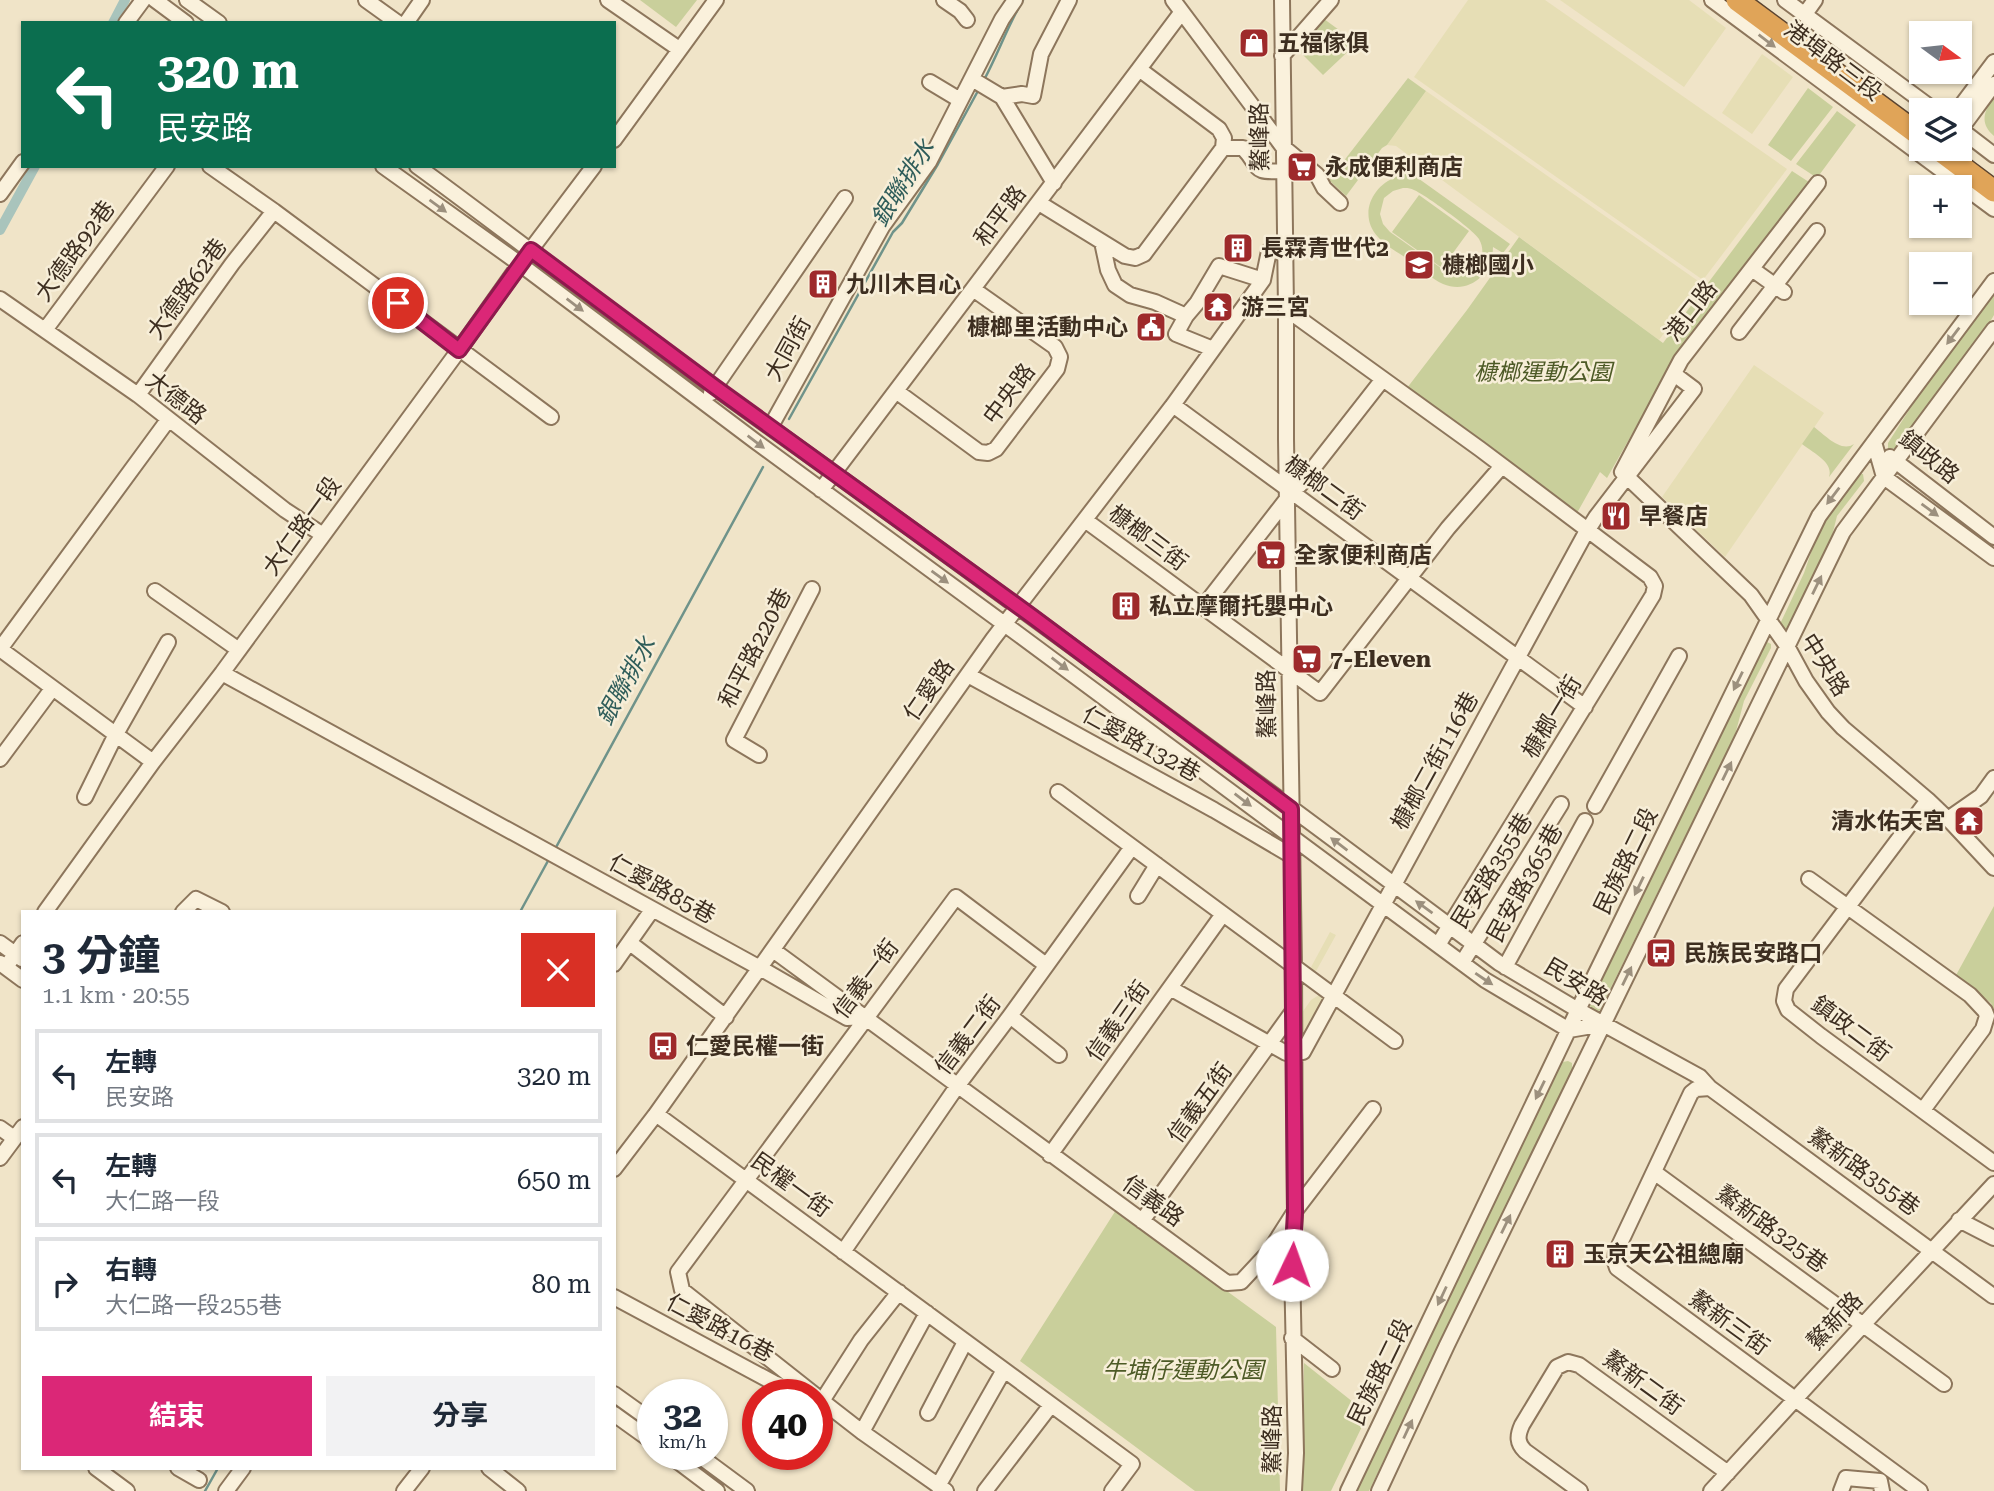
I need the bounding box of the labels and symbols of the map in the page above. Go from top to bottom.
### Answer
street label: 港埠路三段 [1779,16,1887,106]
north arrow [1909,21,1972,84]
shop icon: 五福傢俱 [1237,26,1271,60]
place label: 五福傢俱 [1277,30,1369,57]
one-way arrow [1758,33,1776,47]
street label: 鰲峰路 [1246,102,1274,172]
water label: 銀聯排水 [866,134,941,231]
supermarket icon: 永成便利商店 [1285,150,1319,184]
place label: 永成便利商店 [1325,154,1463,181]
street label: 和平路 [968,180,1032,252]
street label: 大德路92巷 [29,195,121,307]
one-way arrow [429,199,447,213]
building icon: 長霖青世代2 [1221,231,1255,265]
street label: 大德路62巷 [141,233,233,345]
place label: 長霖青世代2 [1261,235,1389,262]
school or university icon: 槺榔國小 [1402,248,1436,282]
place label: 槺榔國小 [1442,252,1534,279]
building icon: 九川木目心 [806,267,840,301]
place label: 九川木目心 [846,271,961,298]
pin [368,273,428,333]
street label: 港口路 [1659,276,1723,346]
temple icon: 游三宮 [1201,290,1235,324]
place label: 游三宮 [1241,294,1310,321]
one-way arrow [566,297,584,311]
public building icon: 槺榔里活動中心 [1134,310,1168,344]
street label: 大同街 [759,312,817,386]
place label: 槺榔里活動中心 [967,314,1128,341]
one-way arrow [1946,326,1961,344]
street label: 中央路 [977,358,1041,430]
park label: 槺榔運動公園 [1474,359,1615,386]
street label: 大德路 [141,366,211,430]
street label: 鎮政路 [1894,425,1964,489]
one-way arrow [747,434,765,449]
street label: 槺榔二街 [1279,450,1369,526]
street label: 大仁路一段 [257,472,347,580]
one-way arrow [1827,487,1841,505]
restaurant icon: 早餐店 [1599,499,1633,533]
street label: 槺榔三街 [1103,500,1193,576]
place label: 早餐店 [1639,503,1708,530]
one-way arrow [1920,503,1939,517]
supermarket icon: 全家便利商店 [1254,538,1288,572]
place label: 全家便利商店 [1294,542,1432,569]
one-way arrow [930,569,948,584]
one-way arrow [1812,575,1823,595]
street label: 和平路220巷 [713,584,797,712]
building icon: 私立摩爾托嬰中心 [1109,589,1143,623]
place label: 私立摩爾托嬰中心 [1149,593,1333,620]
street label: 中央路 [1795,629,1855,701]
water label: 銀聯排水 [590,631,662,730]
supermarket icon: 7-Eleven [1290,642,1324,676]
place label: 7-Eleven [1330,646,1432,673]
street label: 仁愛路 [898,654,960,726]
one-way arrow [1051,657,1069,671]
street label: 鰲峰路 [1253,669,1281,739]
street label: 槺榔一街 [1517,671,1587,763]
one-way arrow [1733,671,1744,691]
street label: 槺榔二街116巷 [1386,687,1484,835]
street label: 仁愛路132巷 [1077,701,1205,787]
one-way arrow [1721,761,1732,781]
one-way arrow [1233,793,1252,807]
street label: 民族路二段 [1589,803,1663,919]
temple icon: 清水佑天宮 [1952,804,1986,838]
street label: 民安路355巷 [1446,808,1538,934]
place label: 清水佑天宮 [1831,808,1946,835]
street label: 民安路365巷 [1482,819,1568,947]
one-way arrow [1330,838,1348,852]
street label: 仁愛路85巷 [604,849,720,929]
one-way arrow [1633,876,1645,896]
one-way arrow [1415,900,1433,914]
street label: 信義一街 [828,934,904,1024]
bus stop icon: 民族民安路口 [1644,936,1678,970]
place label: 民族民安路口 [1684,940,1822,967]
street label: 民安路 [1539,953,1613,1011]
one-way arrow [1622,966,1633,986]
one-way arrow [1475,972,1494,985]
street label: 信義三街 [1081,976,1155,1066]
street label: 信義二街 [930,990,1006,1080]
street label: 鎮政二街 [1806,991,1896,1067]
bus stop icon: 仁愛民權一街 [646,1029,680,1063]
place label: 仁愛民權一街 [686,1033,824,1060]
street label: 信義五街 [1162,1058,1238,1148]
one-way arrow [1534,1080,1545,1101]
street label: 鰲新路355巷 [1803,1123,1925,1221]
street label: 民權一街 [746,1147,836,1223]
street label: 信義路 [1117,1170,1189,1232]
street label: 鰲新路325巷 [1711,1180,1833,1278]
one-way arrow [1501,1214,1512,1234]
position arrow [1255,1228,1329,1302]
building icon: 玉京天公祖總廟 [1543,1237,1577,1271]
place label: 玉京天公祖總廟 [1583,1241,1744,1268]
street label: 鰲新三街 [1684,1285,1774,1361]
one-way arrow [1437,1286,1448,1306]
street label: 鰲新路 [1802,1287,1868,1355]
street label: 仁愛路16巷 [662,1288,778,1368]
street label: 民族路二段 [1343,1314,1417,1430]
street label: 鰲新二街 [1598,1345,1688,1421]
park label: 牛埔仔運動公園 [1103,1357,1267,1384]
speed limit sign: 40 [742,1379,833,1470]
street label: 鰲峰路 [1259,1405,1286,1474]
one-way arrow [1402,1419,1414,1439]

